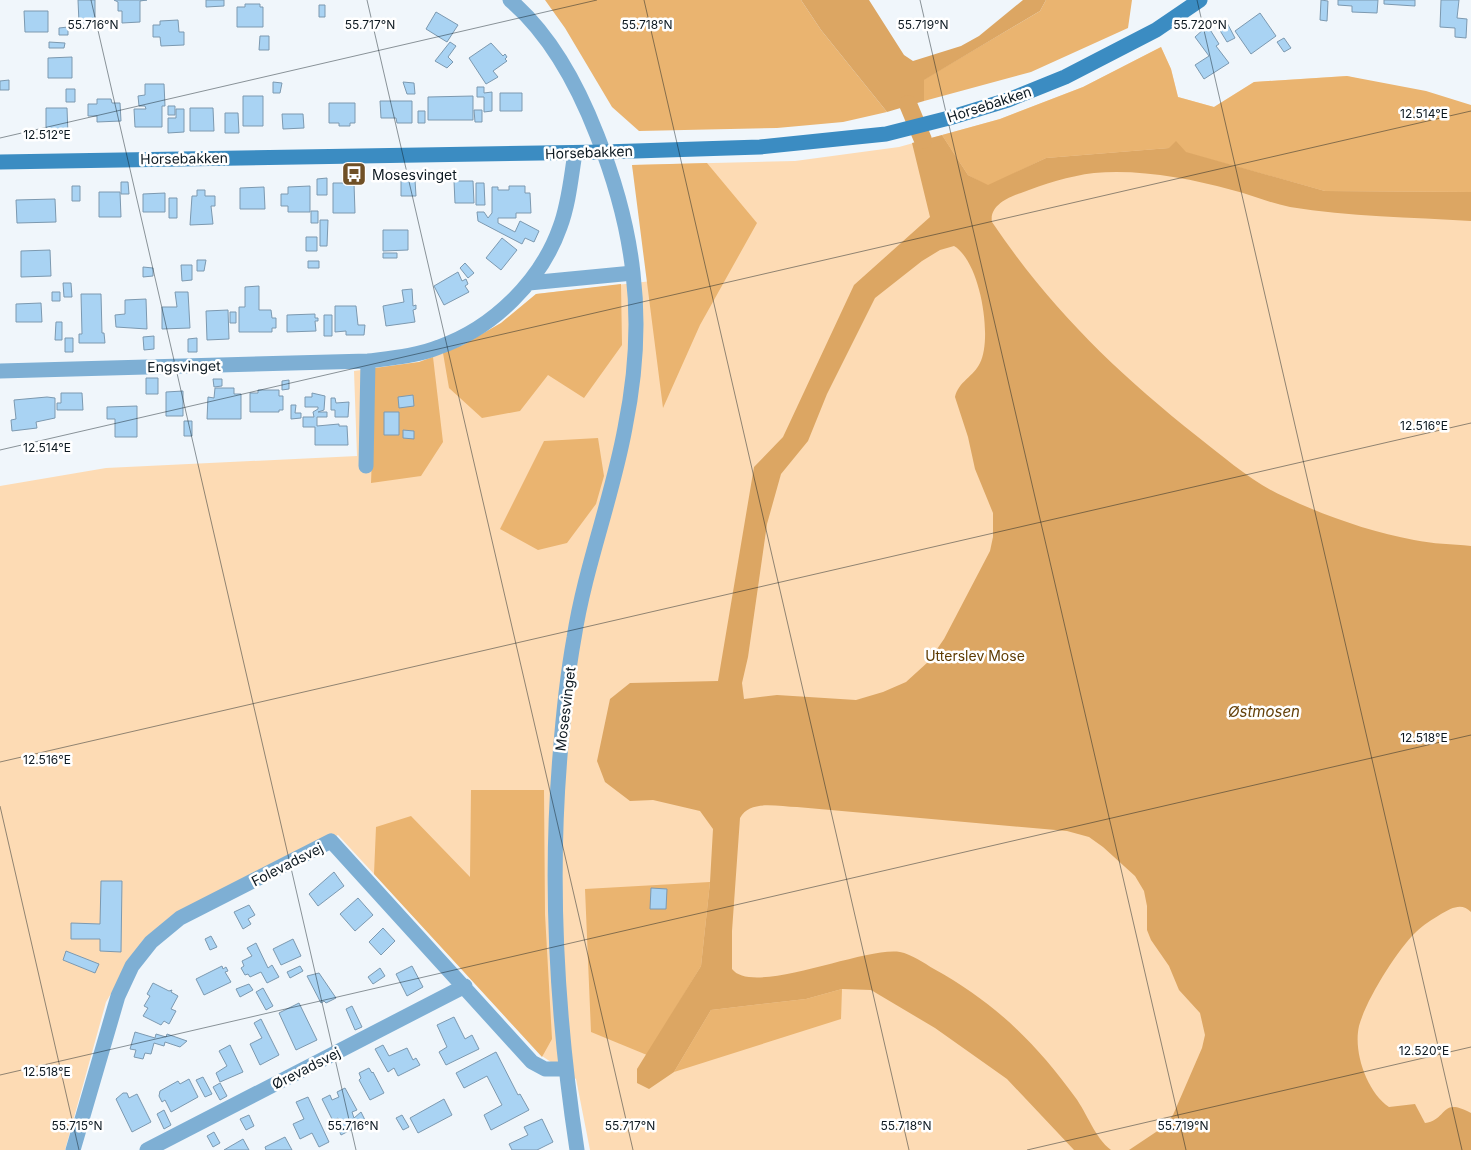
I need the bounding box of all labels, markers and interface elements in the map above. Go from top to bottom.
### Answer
text: 55.716°N [67,17,119,32]
text: 55.717°N [345,17,395,32]
text: 55.718°N [622,17,672,32]
text: 55.719°N [897,17,949,32]
text: 55.720°N [1173,17,1227,32]
street label: Horsebakken [945,82,1033,126]
text: 12.514°E [1400,106,1448,121]
text: 12.512°E [23,127,71,142]
street label: Horsebakken [545,142,633,162]
street label: Horsebakken [140,149,228,167]
bus stop icon: Mosesvinget [341,161,367,187]
place label: Mosesvinget [372,166,457,183]
street label: Engsvinget [147,357,221,375]
text: 12.516°E [1400,418,1448,433]
text: 12.514°E [23,440,71,455]
park label: Utterslev Mose [925,647,1025,664]
street label: Mosesvinget [551,665,579,752]
water label: Østmosen [1228,702,1300,721]
text: 12.518°E [1400,730,1448,745]
text: 12.516°E [23,752,71,767]
street label: Folevadsvej [248,839,326,889]
text: 12.520°E [1399,1043,1449,1058]
street label: Ørevadsvej [269,1044,343,1092]
text: 12.518°E [23,1064,71,1079]
text: 55.715°N [51,1118,103,1133]
text: 55.716°N [327,1118,379,1133]
text: 55.717°N [605,1118,655,1133]
text: 55.718°N [881,1118,931,1133]
text: 55.719°N [1157,1118,1209,1133]

